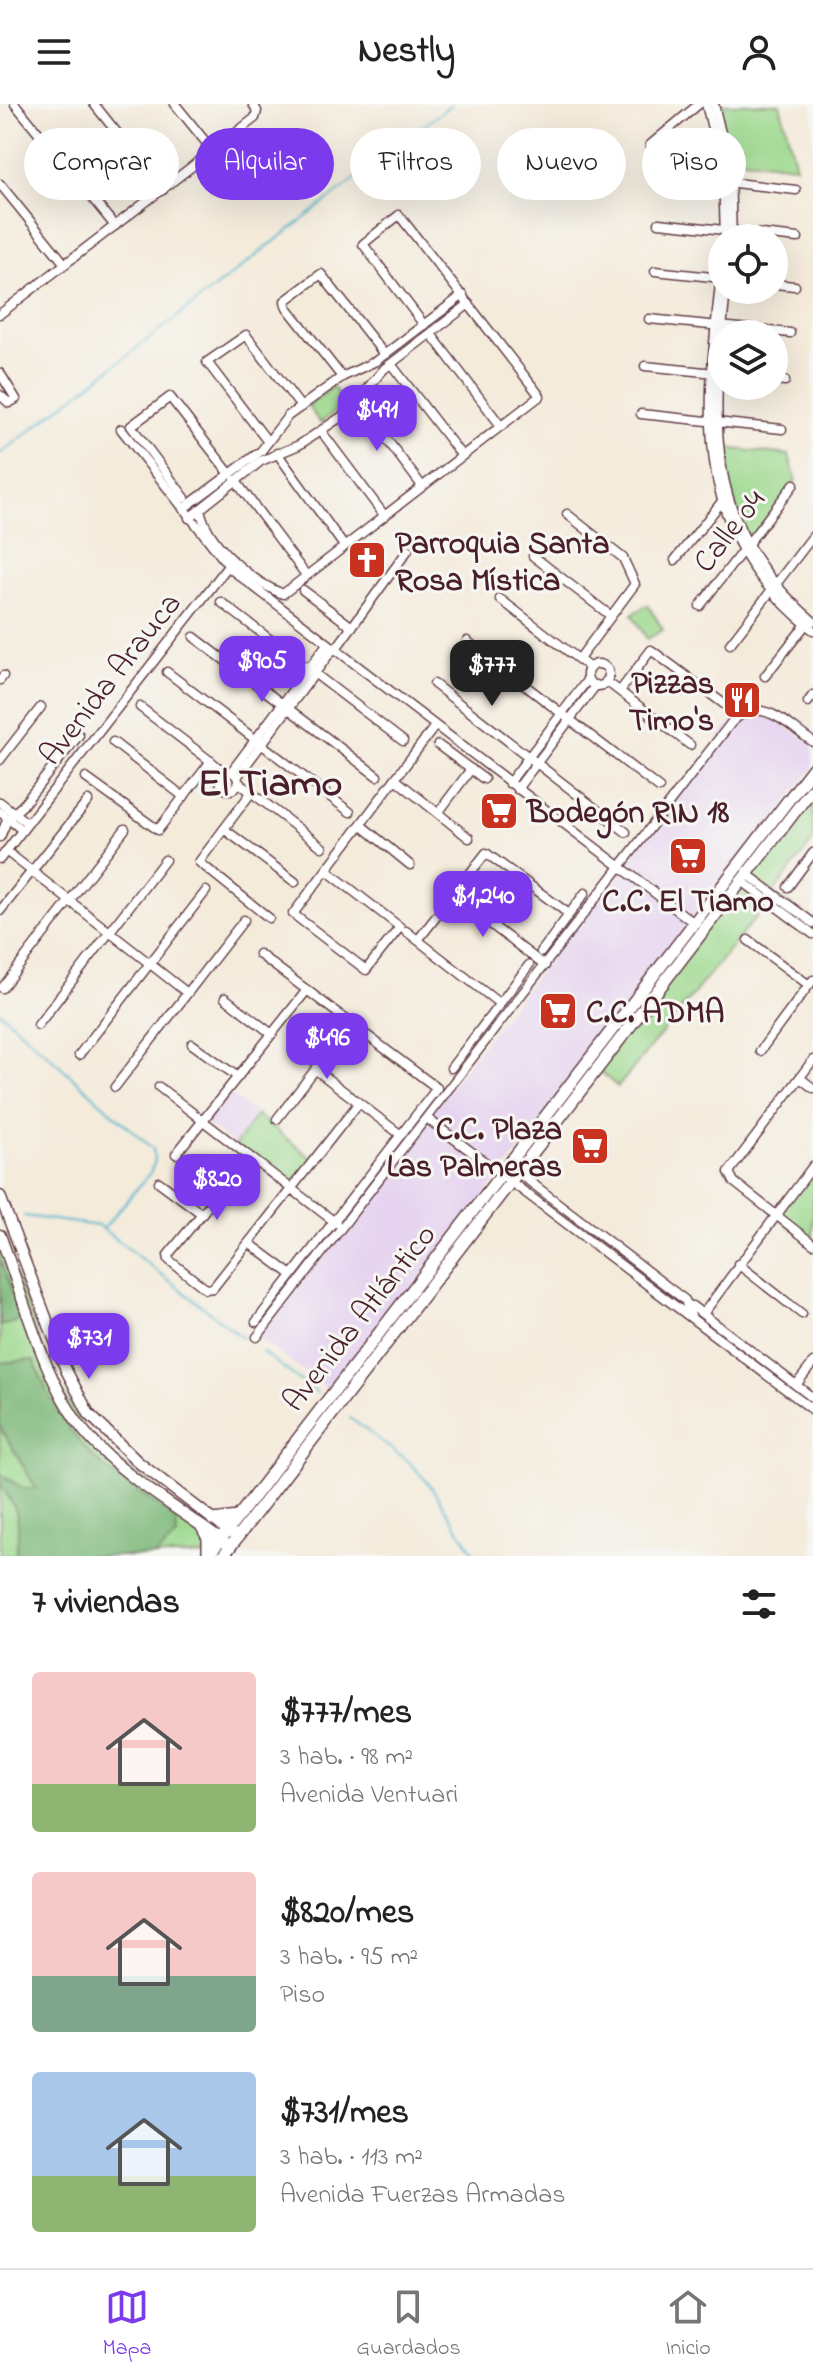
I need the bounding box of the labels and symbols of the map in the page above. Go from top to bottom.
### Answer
pin: $491 [330,385,424,453]
street label: Calle 04 [683,480,779,584]
place label: Parroquia Santa Rosa Mística [395,522,610,606]
church icon: Parroquia Santa Rosa Mística [346,539,388,581]
street label: Avenida Arauca [29,583,195,777]
pin: $905 [215,636,309,704]
pin: $777 [445,640,539,708]
place label: Pizzas Timo's [629,662,714,746]
restaurant icon: Pizzas Timo's [721,679,763,721]
district label: El Tiamo [198,756,342,815]
supermarket icon: Bodegón RIN 18 [478,790,520,832]
place label: Bodegón RIN 18 [525,791,729,839]
supermarket icon: C.C. El Tiamo [667,835,709,877]
pin: $1,240 [418,871,548,939]
place label: C.C. El Tiamo [602,880,774,927]
supermarket icon: C.C. ADMA [537,990,579,1032]
place label: C.C. ADMA [586,991,725,1038]
pin: $496 [280,1013,374,1081]
place label: C.C. Plaza Las Palmeras [387,1108,562,1192]
supermarket icon: C.C. Plaza Las Palmeras [569,1125,611,1167]
pin: $820 [170,1154,264,1222]
street label: Avenida Atlántico [272,1215,449,1423]
pin: $731 [42,1313,136,1381]

